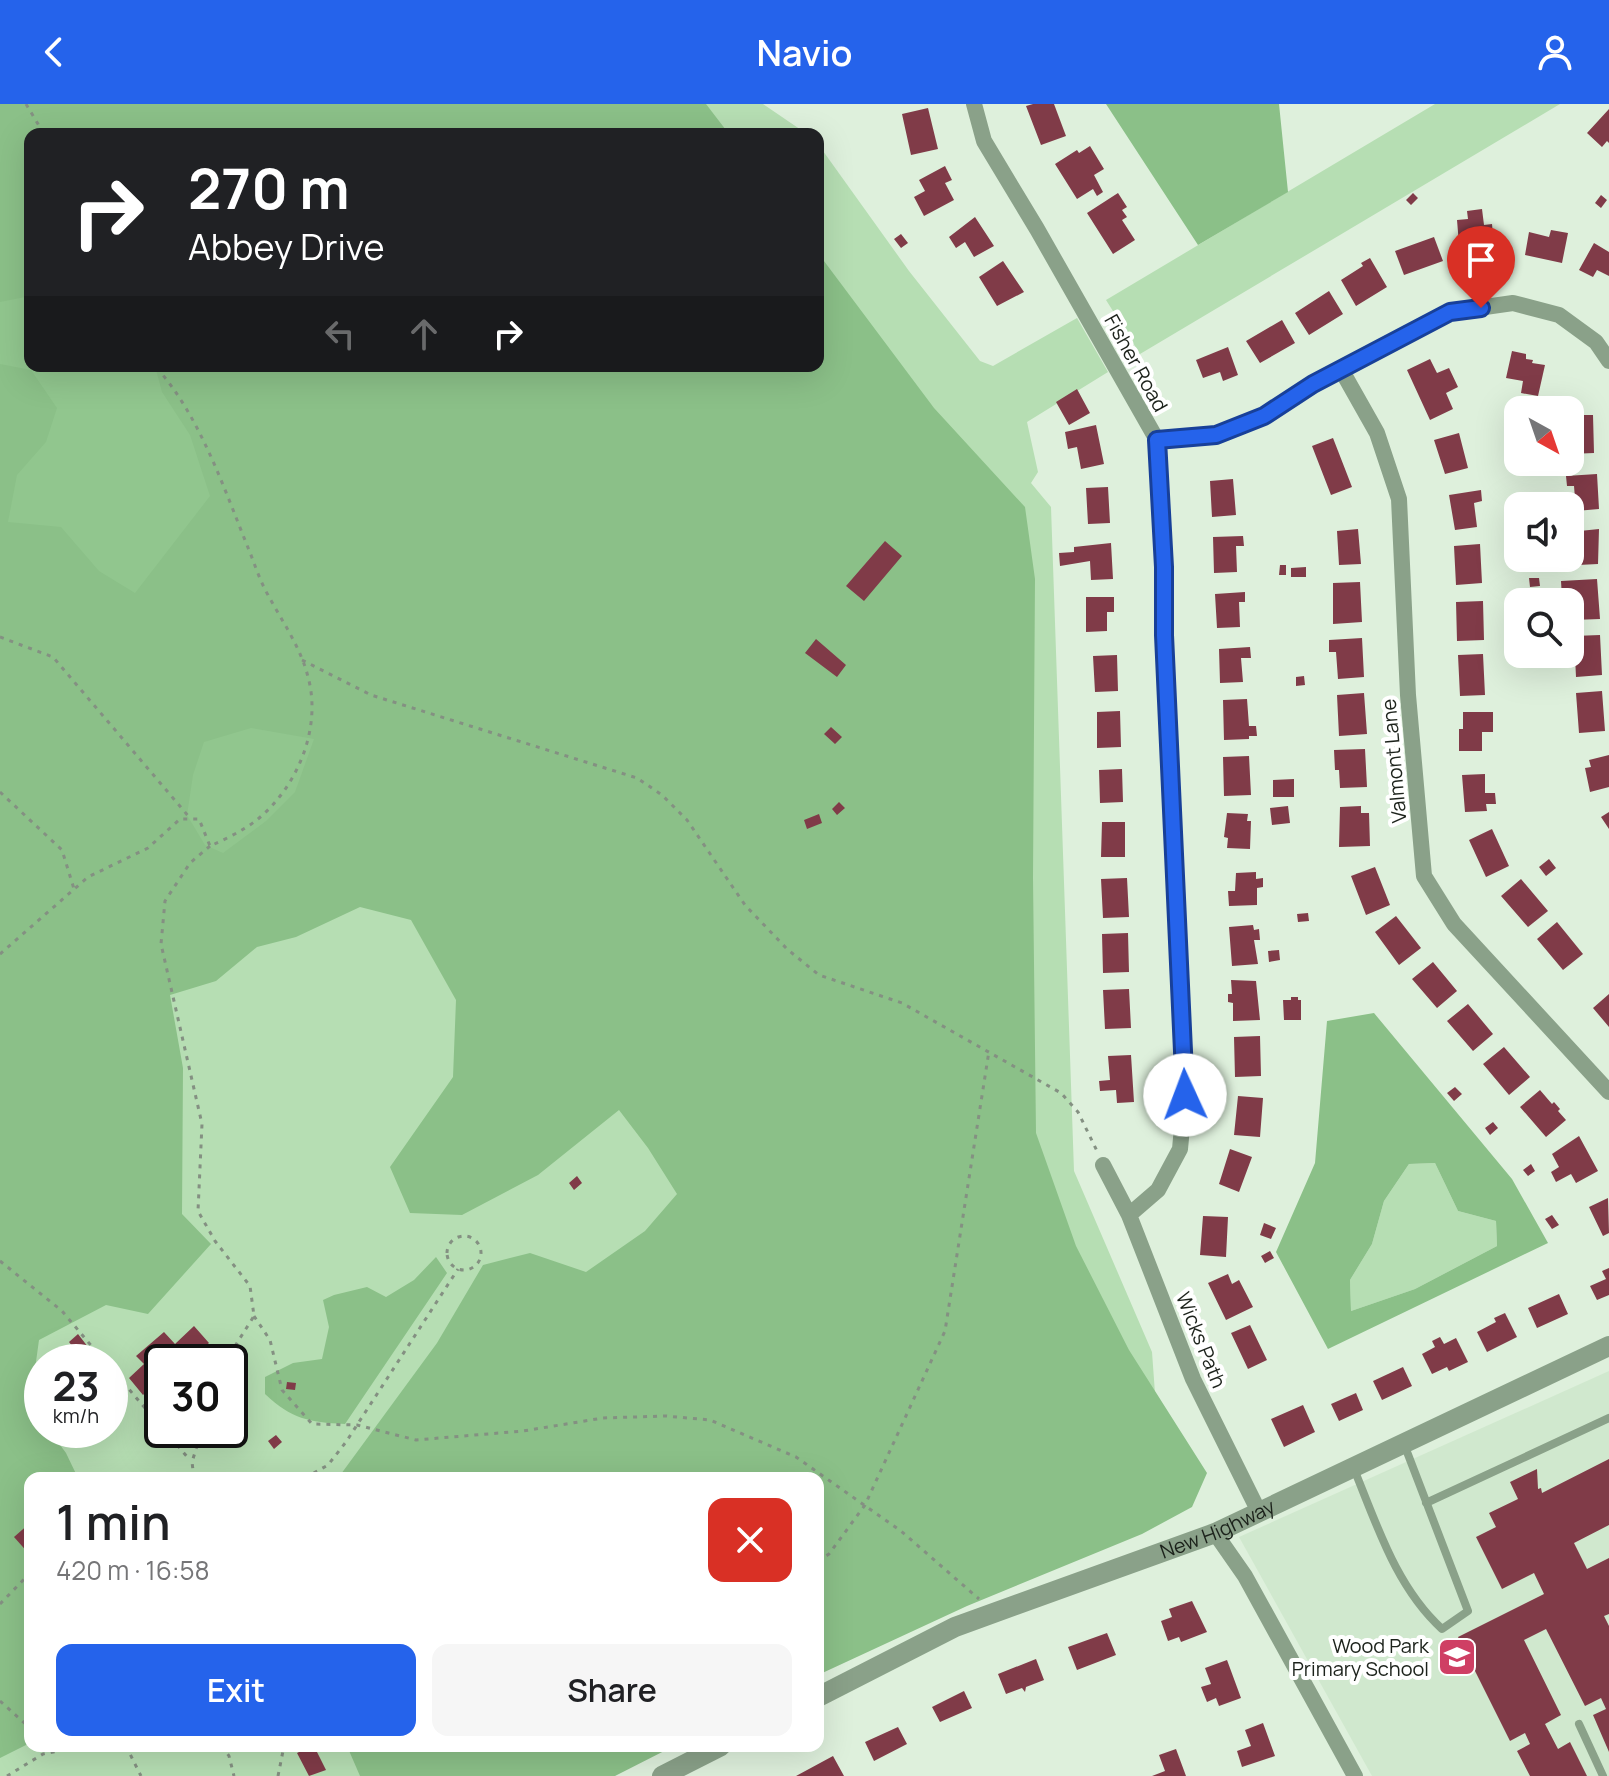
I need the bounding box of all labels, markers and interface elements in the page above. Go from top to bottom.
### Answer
text: Navio [756,28,853,77]
icon: back [32,30,76,74]
icon: person [1533,30,1577,74]
text: 270 m [188,149,350,226]
icon: right [56,160,160,264]
text: Abbey Drive [188,222,384,271]
pin [1447,226,1515,308]
icon: arrive [1459,238,1503,282]
street label: Fisher Road [1099,309,1174,416]
icon: left [318,312,362,356]
icon: ahead [402,312,446,356]
icon: right [486,312,530,356]
north arrow [1504,396,1584,476]
map controls [1504,396,1584,668]
button: sound [1504,492,1584,572]
button: search [1504,588,1584,668]
street label: Valmont Lane [1375,698,1412,824]
position arrow [1143,1053,1227,1137]
street label: Wicks Path [1170,1288,1233,1392]
speed limit sign: 30 [144,1344,248,1448]
text: 23 [52,1358,100,1413]
text: km/h [53,1402,99,1429]
text: 1 min [56,1489,170,1554]
street label: New Highway [1156,1492,1280,1565]
button: close [708,1498,792,1582]
text: 420 m · 16:58 [56,1552,210,1588]
place label: Wood Park Primary School [1292,1632,1430,1682]
school or university icon: Wood Park Primary School [1436,1636,1478,1678]
button: Exit [56,1644,416,1736]
button: Share [432,1644,792,1736]

